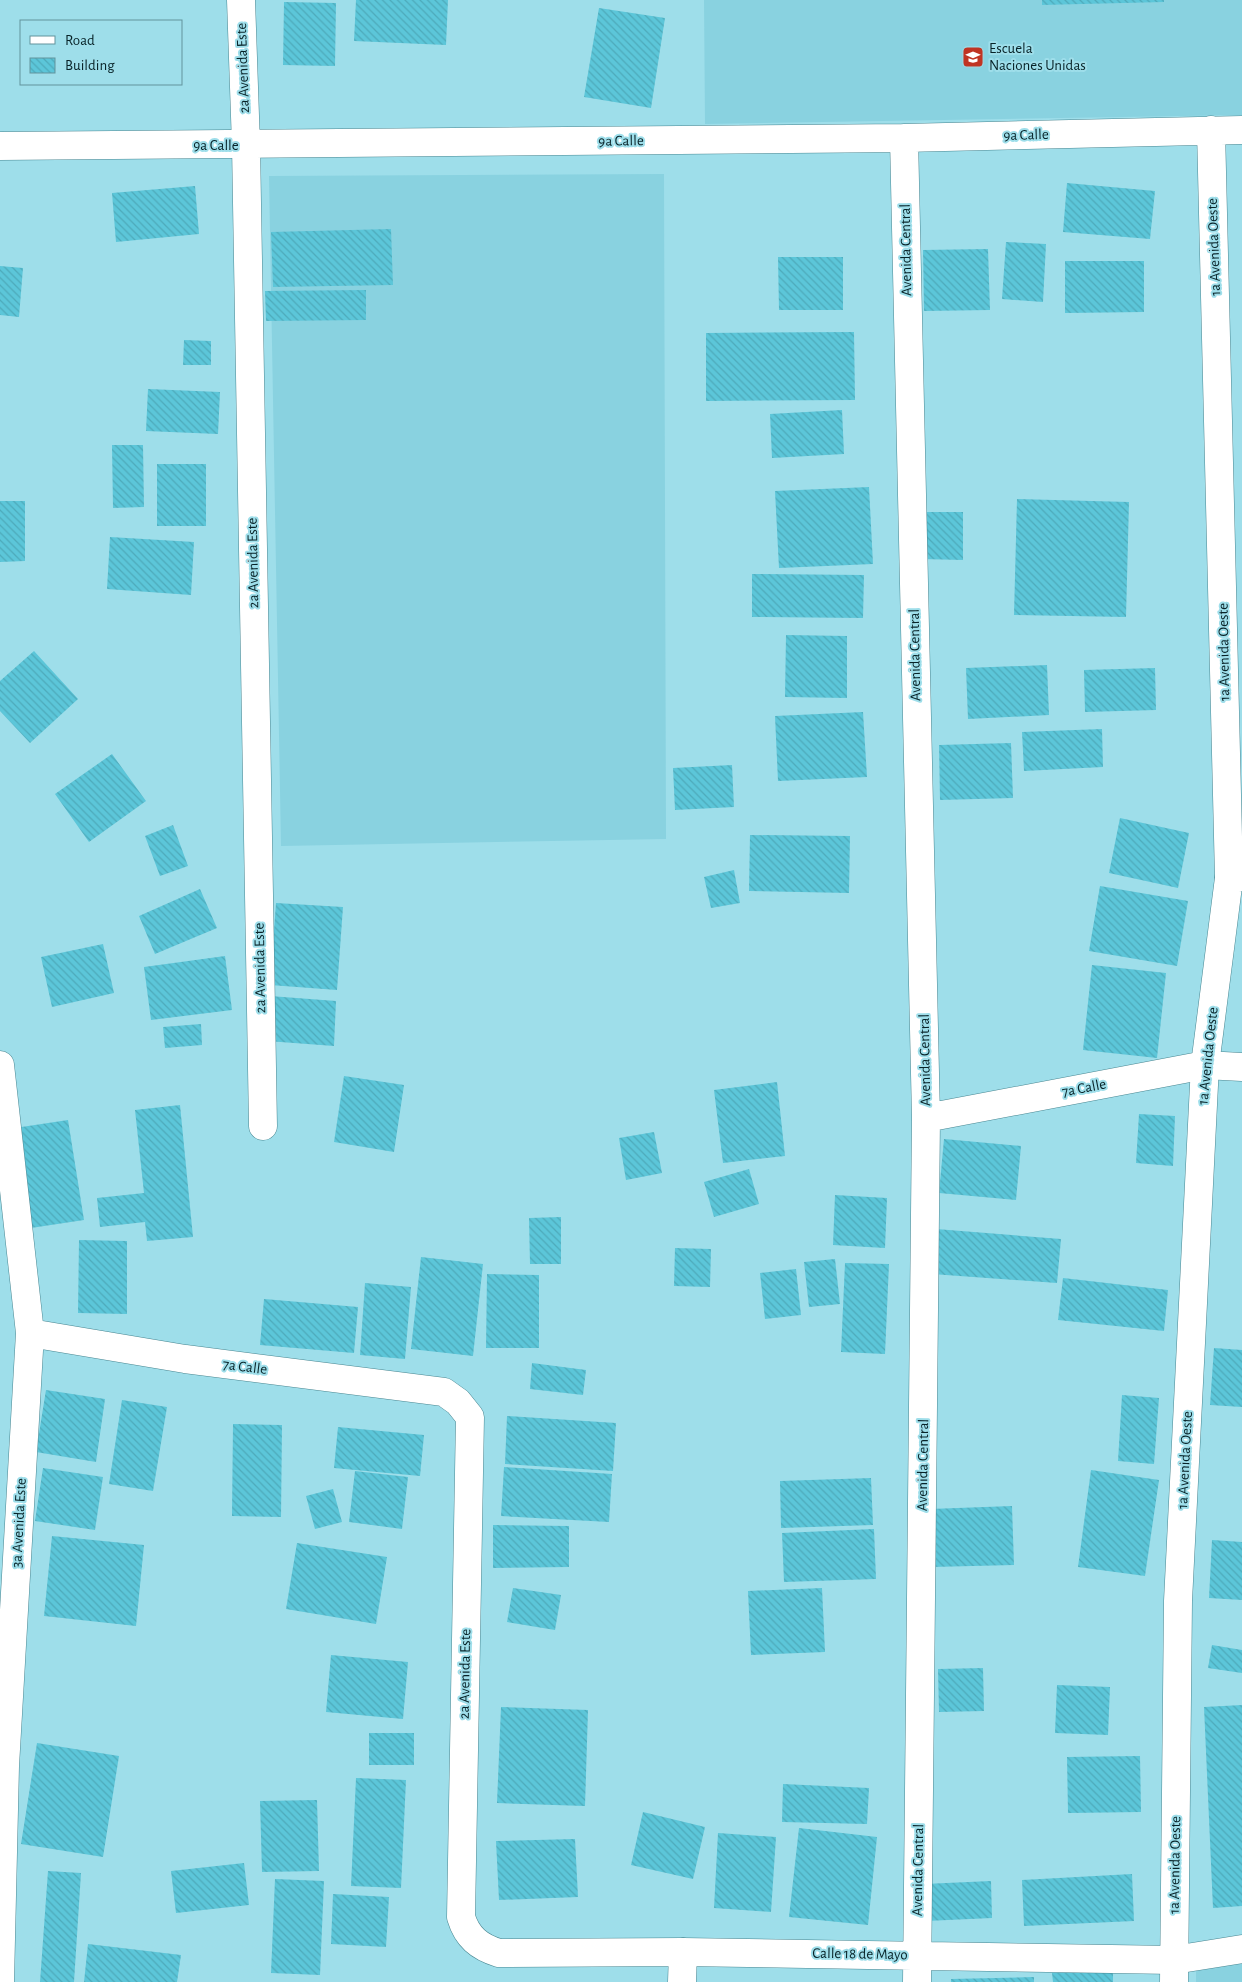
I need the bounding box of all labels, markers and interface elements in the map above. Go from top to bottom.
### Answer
legend [20,20,182,85]
street label: 2a Avenida Este [234,22,252,113]
text: Road [65,33,95,48]
place label: Escuela Naciones Unidas [989,41,1086,73]
school or university icon: Escuela Naciones Unidas [961,45,985,69]
text: Building [65,58,115,73]
street label: 9a Calle [1003,127,1049,143]
street label: 9a Calle [598,133,644,149]
street label: 9a Calle [193,138,239,153]
street label: 1a Avenida Oeste [1205,198,1223,296]
street label: Avenida Central [898,204,914,296]
street label: 2a Avenida Este [245,518,261,608]
street label: 1a Avenida Oeste [1216,603,1232,701]
street label: Avenida Central [907,609,923,701]
street label: 2a Avenida Este [252,923,268,1013]
street label: 1a Avenida Oeste [1195,1006,1221,1106]
street label: Avenida Central [917,1014,933,1106]
street label: 7a Calle [1061,1076,1107,1100]
street label: 7a Calle [222,1357,268,1377]
street label: 1a Avenida Oeste [1175,1411,1195,1509]
street label: Avenida Central [915,1419,931,1511]
street label: 3a Avenida Este [9,1478,29,1568]
street label: 2a Avenida Este [457,1629,473,1719]
street label: 1a Avenida Oeste [1167,1816,1183,1914]
street label: Avenida Central [910,1824,926,1916]
street label: Calle 18 de Mayo [812,1946,908,1962]

